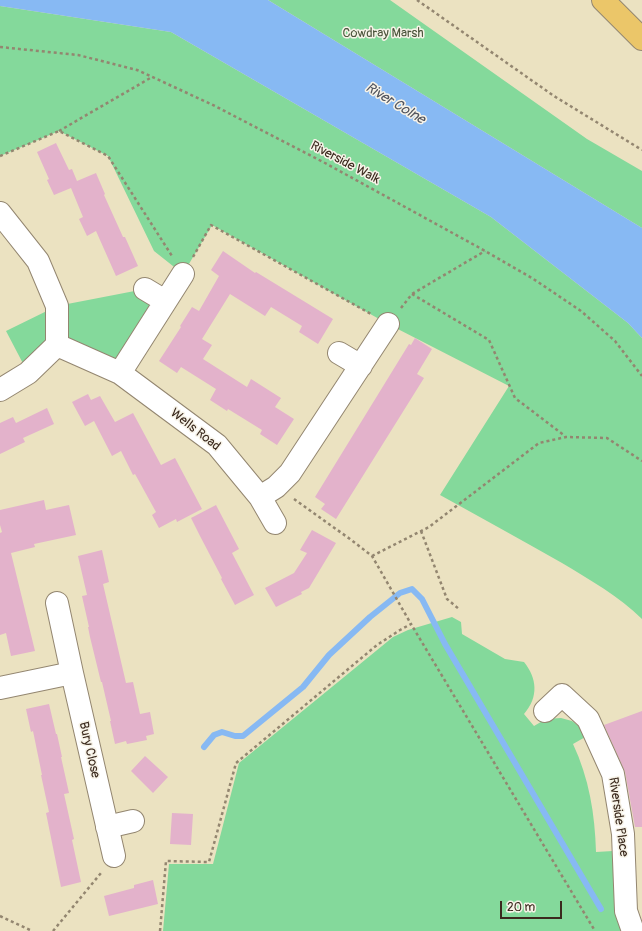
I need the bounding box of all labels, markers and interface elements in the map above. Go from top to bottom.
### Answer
park label: Cowdray Marsh [342,26,424,42]
water label: River Colne [362,80,428,128]
street label: Riverside Walk [308,138,382,188]
street label: Wells Road [167,406,223,454]
street label: Bury Close [75,720,103,780]
street label: Riverside Place [605,776,631,858]
scale bar [502,893,564,919]
text: 20 m [507,900,535,915]

